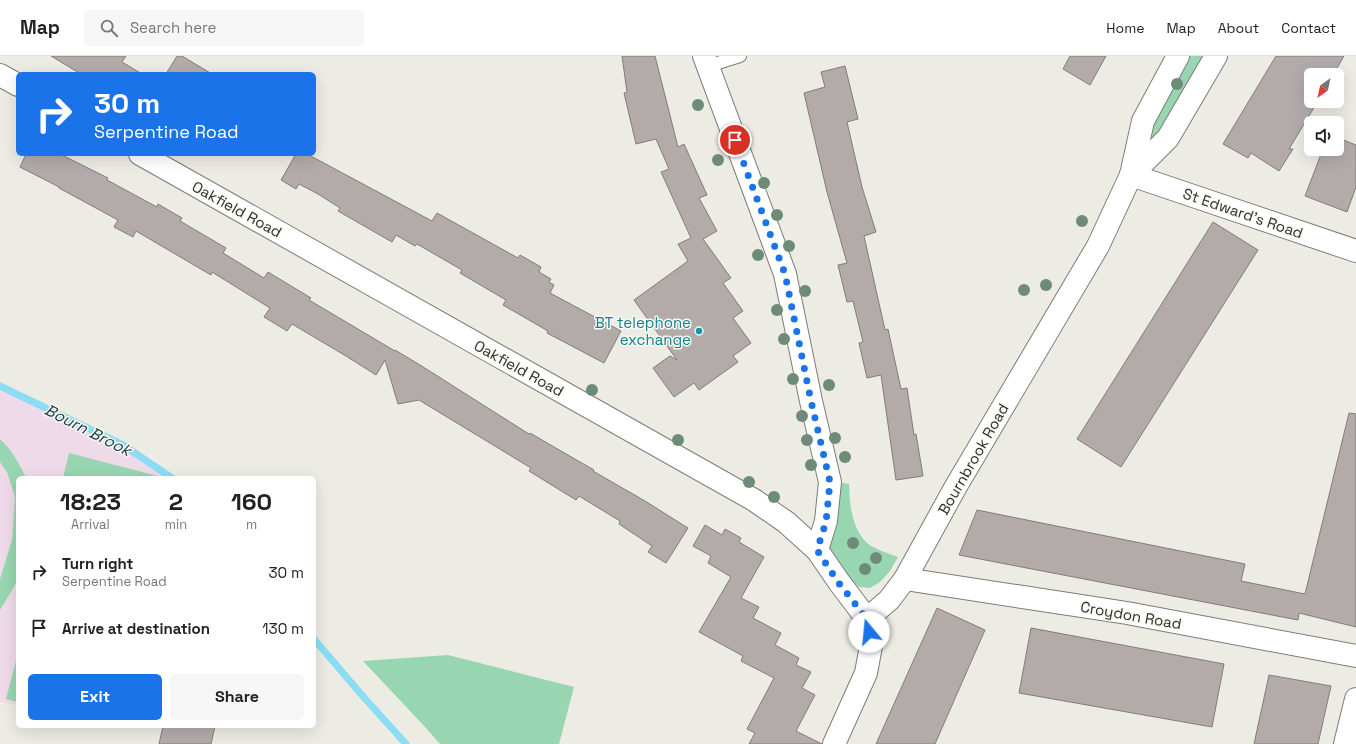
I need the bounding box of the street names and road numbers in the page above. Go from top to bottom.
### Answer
street label: Oakfield Road [189,177,285,241]
street label: St Edward's Road [1180,184,1306,242]
street label: Oakfield Road [471,336,567,400]
street label: Bournbrook Road [933,400,1013,518]
street label: Croydon Road [1079,597,1183,633]

